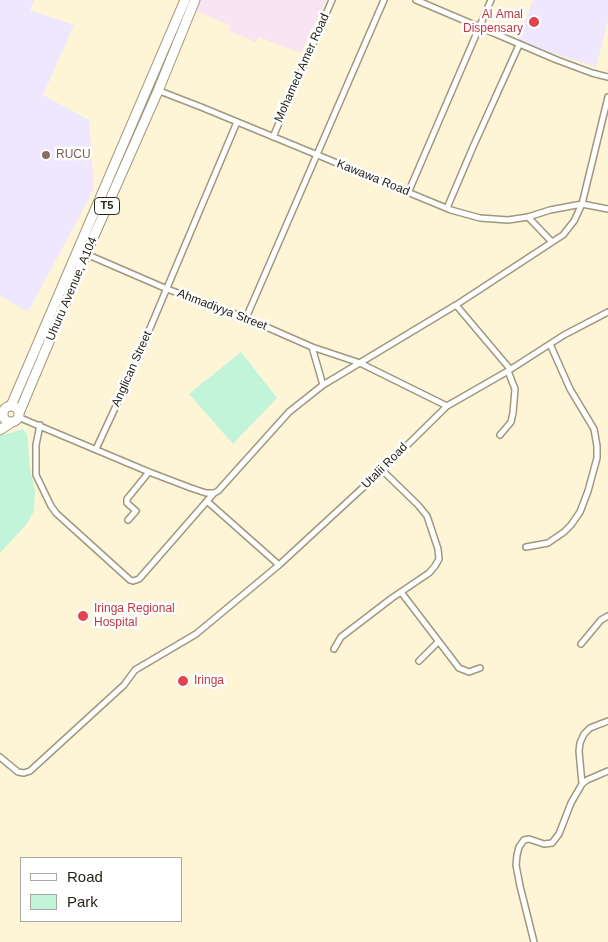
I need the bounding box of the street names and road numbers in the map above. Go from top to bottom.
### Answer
street label: Mohamed Amer Road [272,11,332,125]
street label: Kawawa Road [334,157,412,199]
road number: T5 [94,198,120,215]
street label: Uhuru Avenue, A104 [44,235,100,343]
street label: Ahmadiyya Street [175,286,269,334]
street label: Anglican Street [109,329,155,409]
street label: Utalii Road [359,440,411,492]

